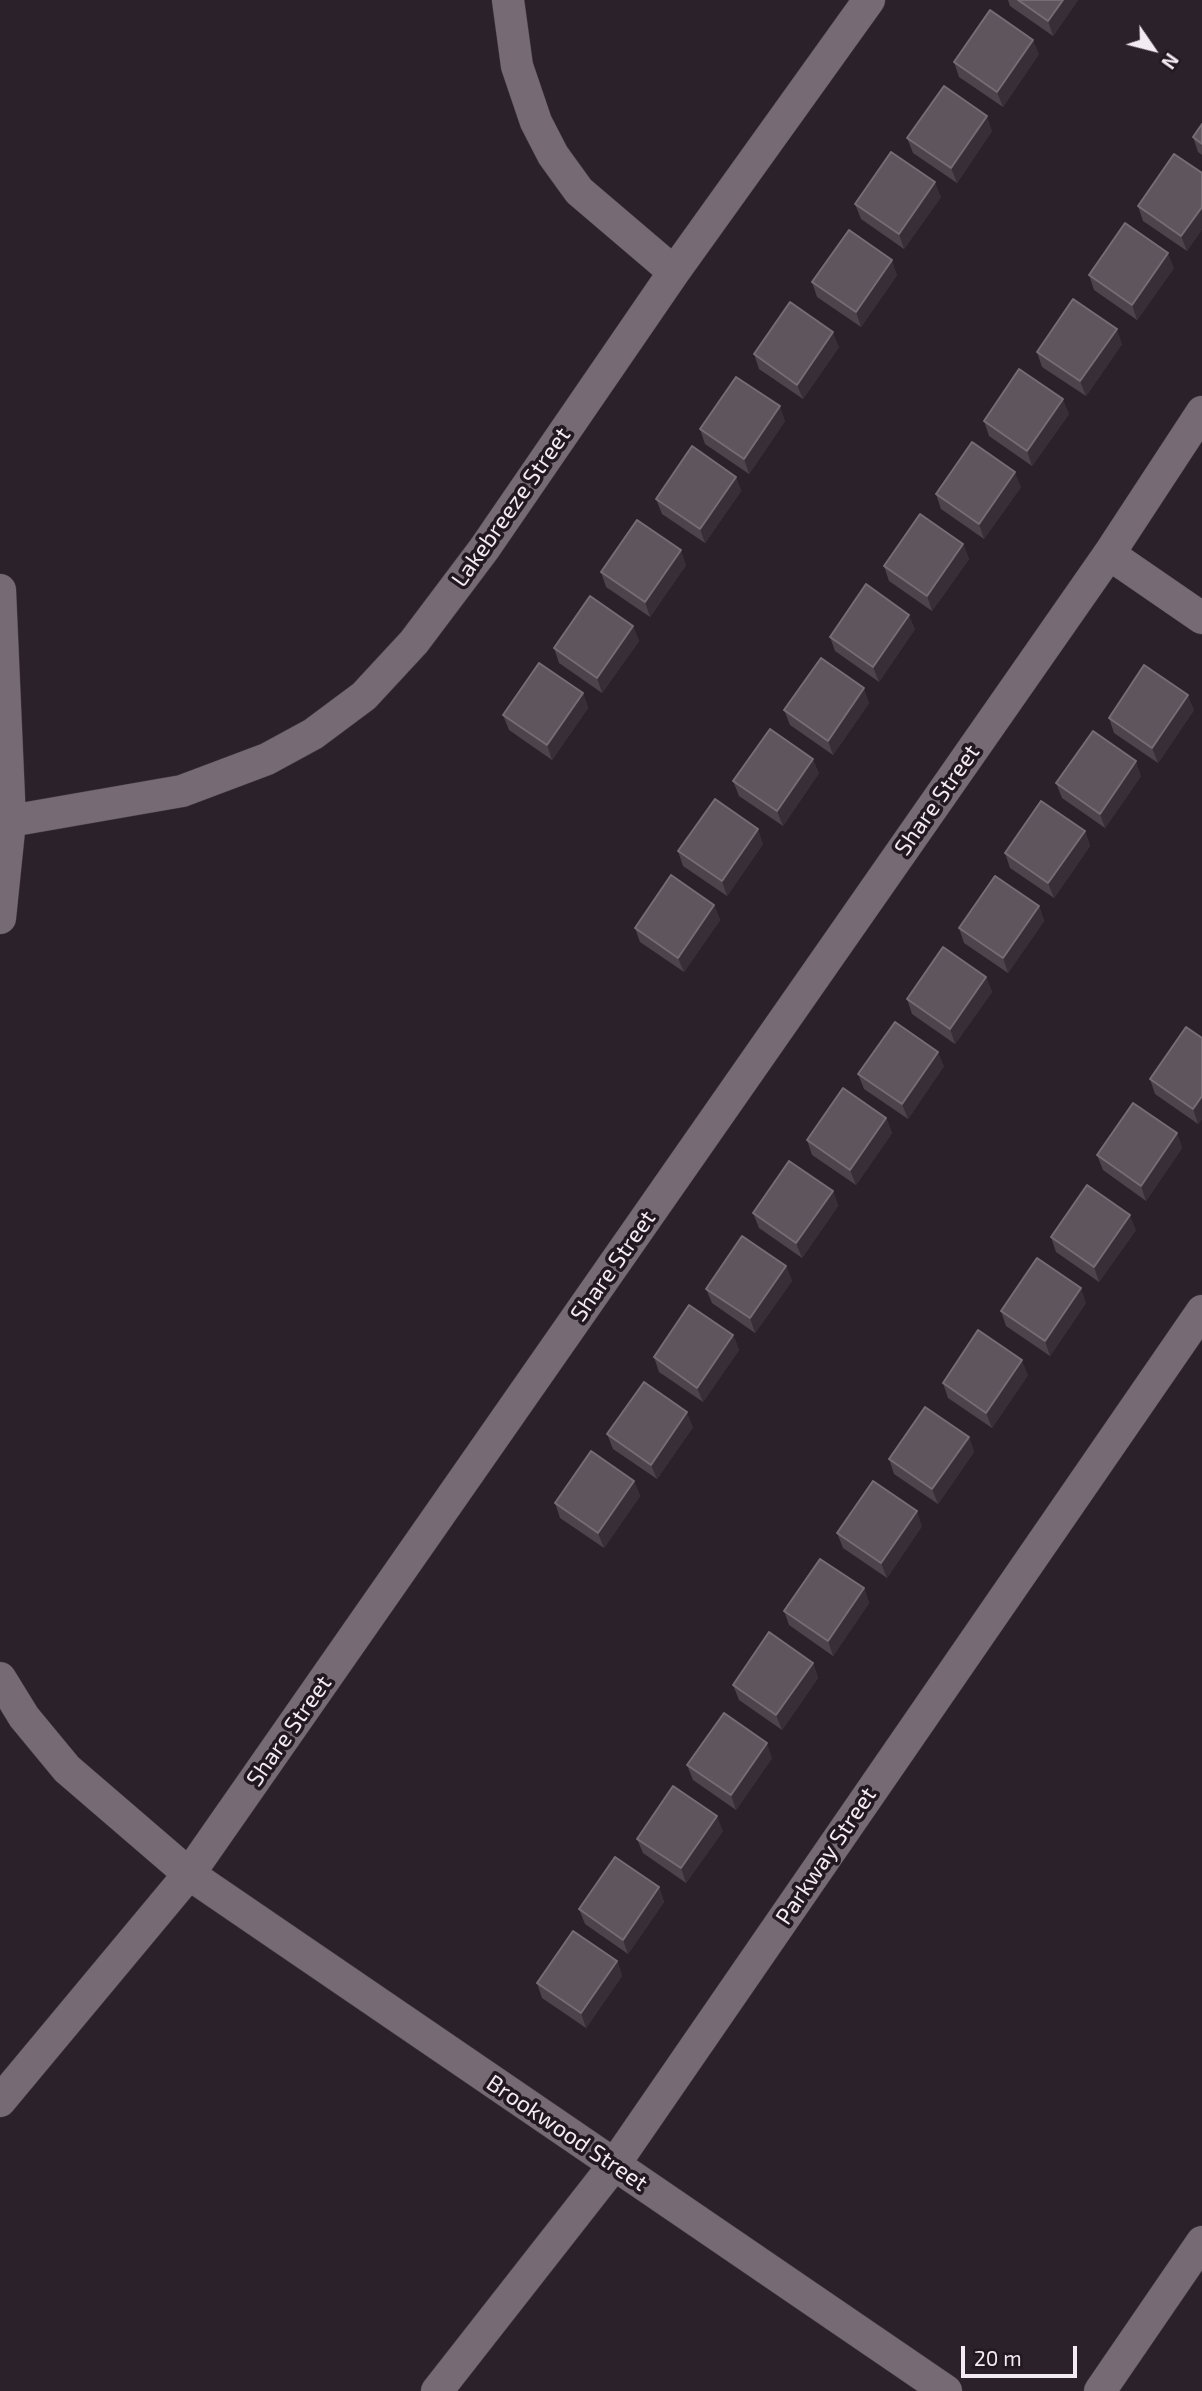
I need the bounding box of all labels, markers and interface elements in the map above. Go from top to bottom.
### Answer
north arrow [1118,14,1188,84]
text: N [1157,49,1184,74]
street label: Lakebreeze Street [446,422,576,592]
street label: Share Street [889,739,985,861]
street label: Share Street [565,1205,661,1327]
street label: Share Street [241,1670,337,1792]
street label: Parkway Street [770,1782,882,1930]
street label: Brookwood Street [481,2069,653,2197]
scale bar [964,2332,1080,2376]
text: 20 m [974,2345,1022,2370]

